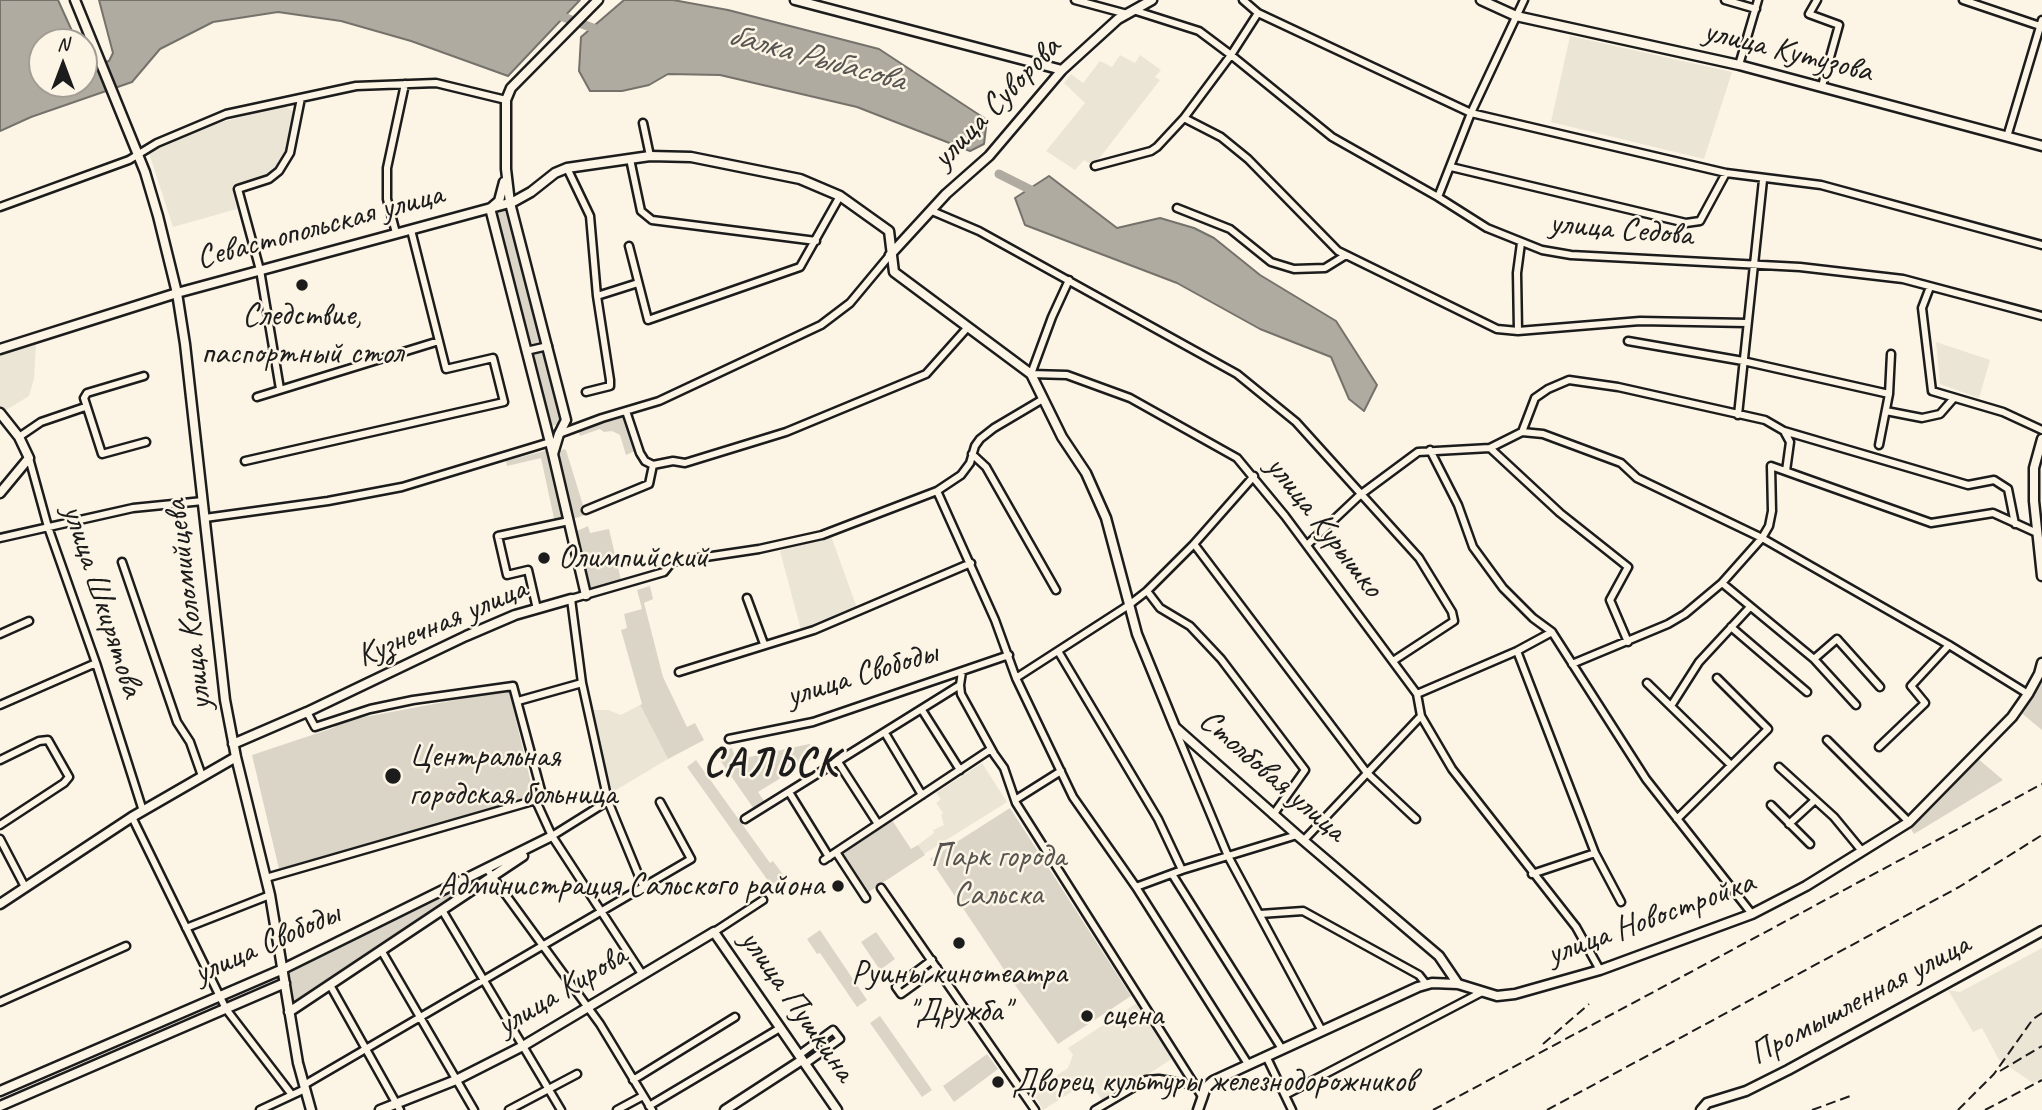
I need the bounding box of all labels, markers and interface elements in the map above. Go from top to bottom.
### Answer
street label: улица Кутузова [1700,12,1876,92]
water label: балка Рыбасова [723,14,909,102]
north arrow [28,28,98,98]
street label: улица Суворова [924,29,1070,177]
text: N [57,32,69,56]
street label: Севастопольская улица [192,175,448,279]
street label: улица Седова [1548,204,1694,256]
marker: Следствие, паспортный стол [294,277,310,293]
place label: Следствие, паспортный стол [201,296,403,374]
street label: улица Курышко [1256,448,1392,606]
street label: улица Коломийцева [156,497,222,713]
street label: улица Шкирятова [52,500,152,702]
place label: Олимпийский [558,538,708,578]
marker: Олимпийский [536,550,552,566]
street label: Кузнечная улица [351,569,533,677]
street label: улица Свободы [782,633,942,717]
street label: Столбовая улица [1190,701,1354,851]
place label: Центральная городская больница [409,737,617,815]
district label: САЛЬСК [702,741,840,789]
marker: Центральная городская больница [383,766,403,786]
park label: Парк города Сальска [930,837,1066,915]
street label: улица Новостройка [1542,863,1760,975]
place label: Администрация Сальского района [438,866,824,906]
marker: Администрация Сальского района [830,878,846,894]
street label: улица Свободы [188,894,346,994]
street label: улица Пушкина [730,923,864,1089]
street label: Промышленная улица [1743,925,1977,1075]
marker: Руины кинотеатра "Дружба" [951,935,967,951]
street label: улица Кирова [490,937,634,1045]
place label: Руины кинотеатра "Дружба" [851,954,1067,1032]
place label: сцена [1101,996,1163,1036]
marker: сцена [1079,1008,1095,1024]
place label: Дворец культуры железнодорожников [1012,1062,1415,1102]
marker: Дворец культуры железнодорожников [990,1074,1006,1090]

